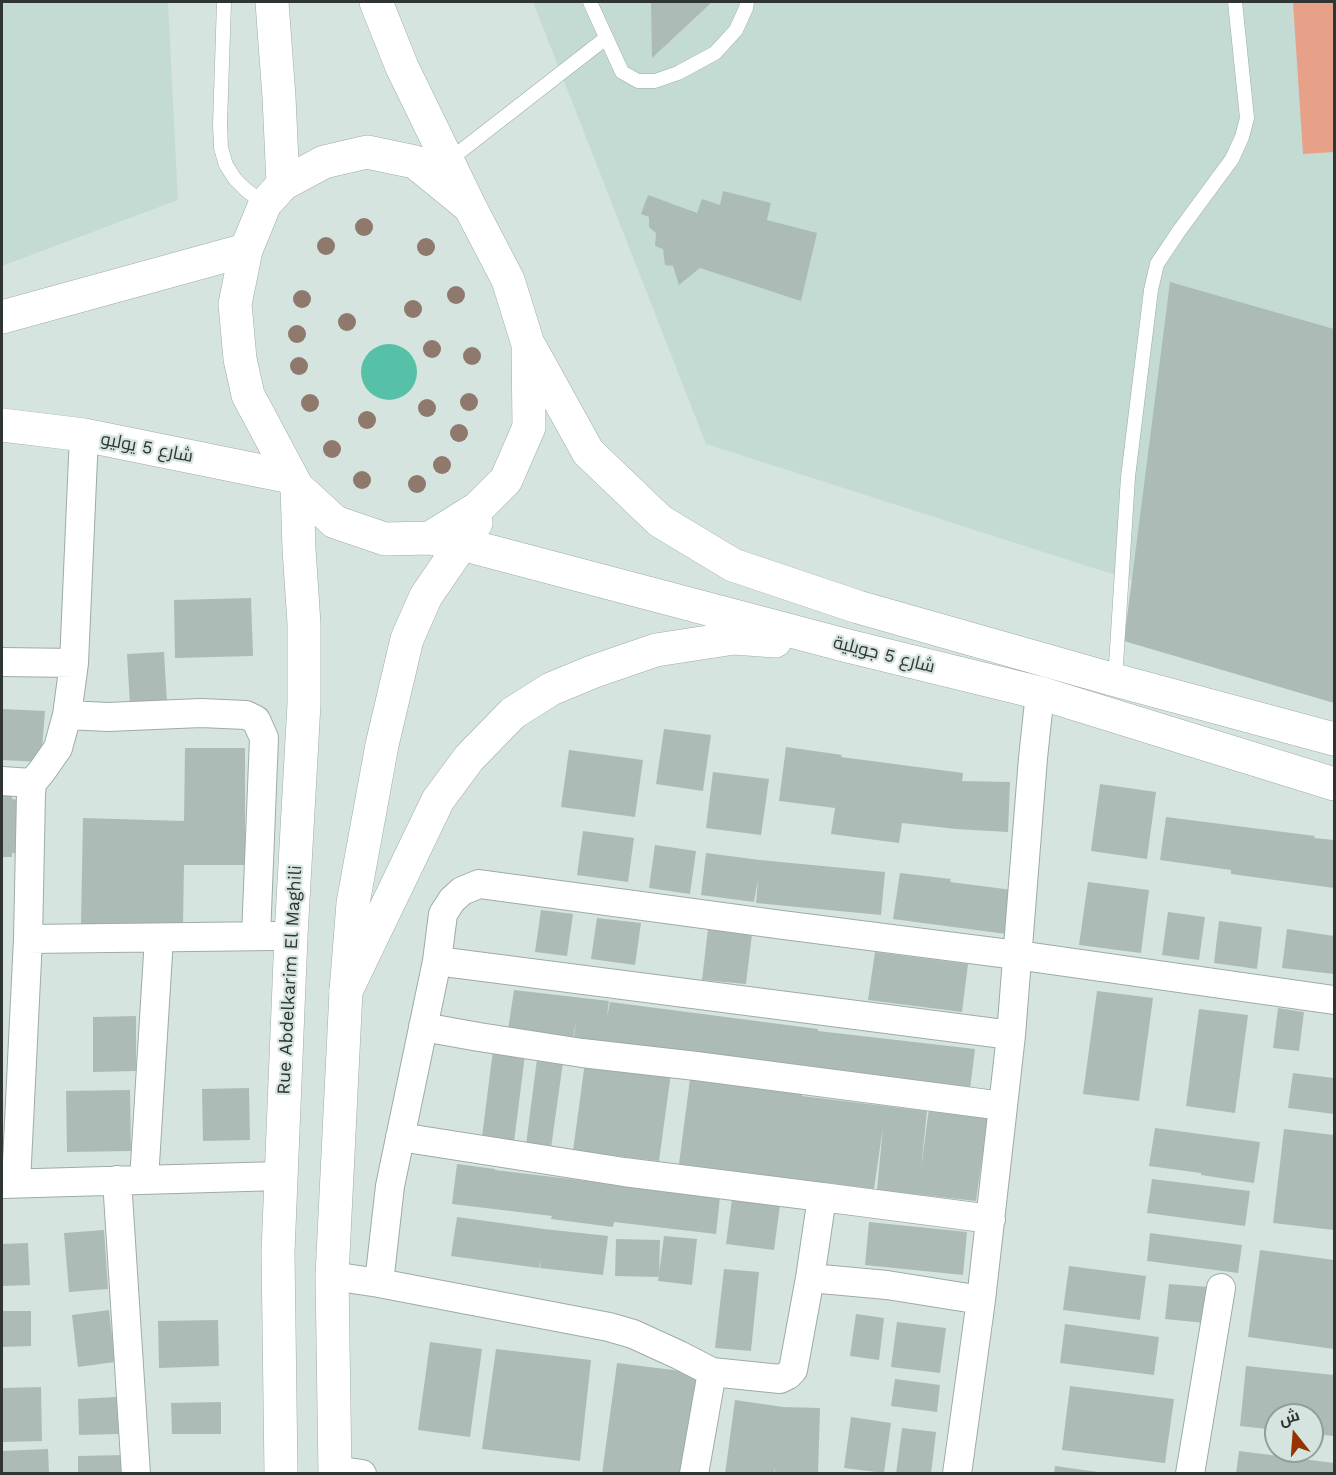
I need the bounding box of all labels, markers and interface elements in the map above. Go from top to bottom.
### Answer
street label: شارع 5 يوليو [99,428,195,468]
street label: شارع 5 جويلية [831,632,937,678]
street label: Rue Abdelkarim El Maghili [273,865,307,1095]
north arrow [1264,1403,1324,1463]
text: ش [1277,1405,1302,1429]

